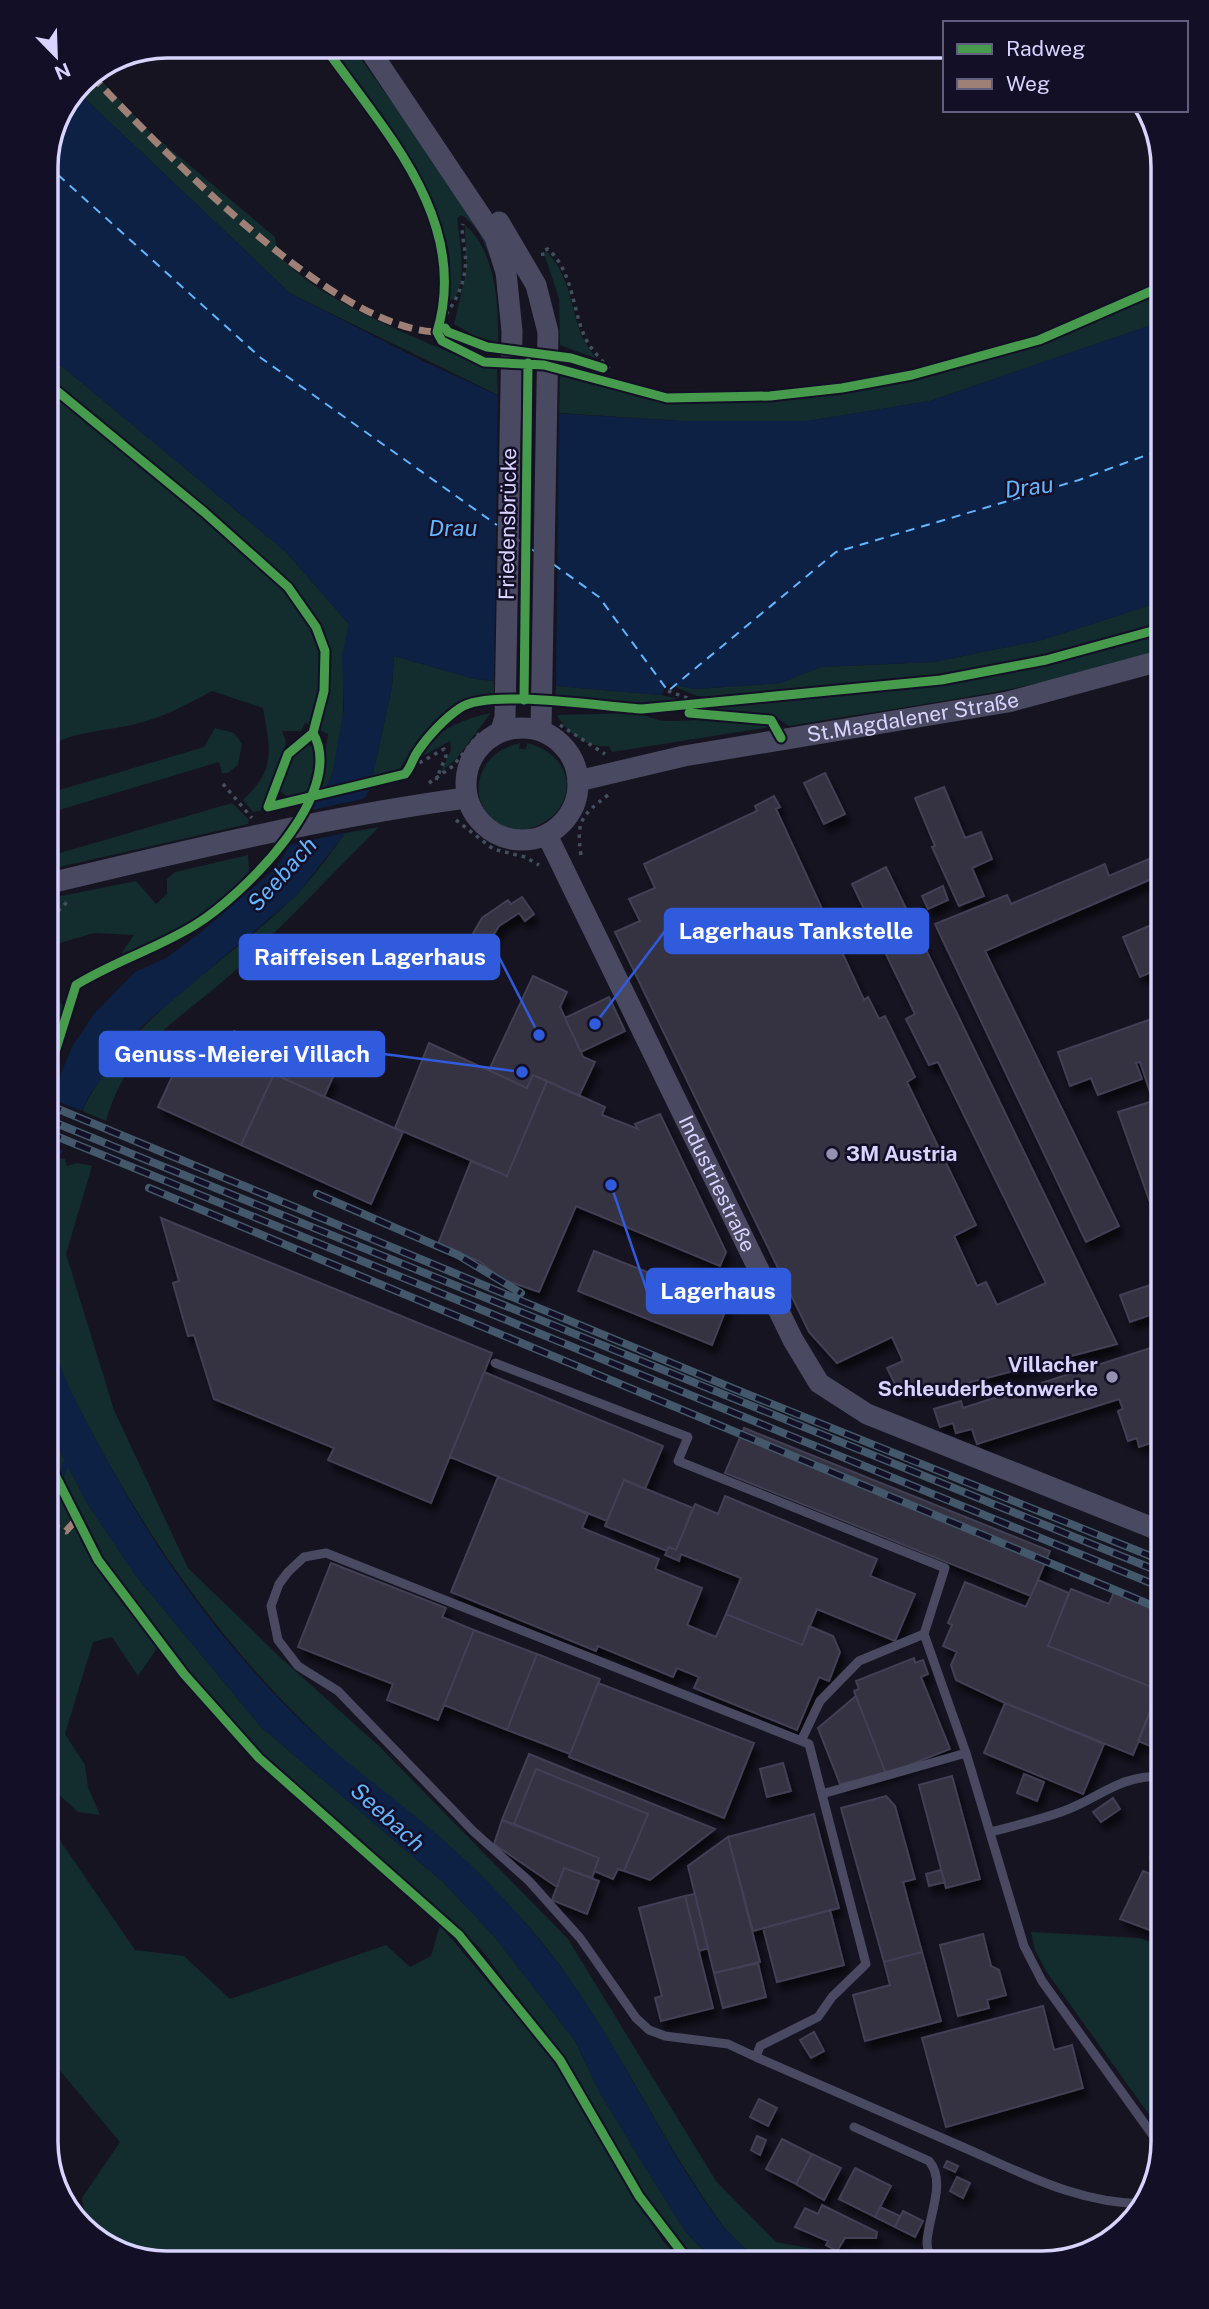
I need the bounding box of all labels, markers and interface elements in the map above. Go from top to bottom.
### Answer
north arrow [21,21,91,91]
legend [943,21,1188,112]
text: Radweg [1006,36,1085,61]
text: N [52,59,74,85]
text: Weg [1006,71,1050,96]
street label: Friedensbrücke [494,448,521,600]
water label: Drau [1003,470,1055,503]
water label: Drau [429,514,477,541]
street label: St.Magdalener Straße [805,687,1022,747]
water label: Seebach [241,831,322,916]
callout: Lagerhaus Tankstelle [665,909,928,953]
text: Lagerhaus Tankstelle [679,917,913,944]
callout: Raiffeisen Lagerhaus [240,935,499,979]
text: Raiffeisen Lagerhaus [254,943,486,970]
callout: Genuss-Meierei Villach [100,1032,384,1076]
text: Genuss-Meierei Villach [114,1040,370,1067]
street label: Industriestraße [674,1111,761,1256]
place label: 3M Austria [846,1141,957,1166]
marker: 3M Austria [824,1146,840,1162]
callout: Lagerhaus [647,1269,790,1313]
text: Lagerhaus [660,1277,776,1304]
place label: Villacher Schleuderbetonwerke [878,1352,1098,1401]
marker: Villacher Schleuderbetonwerke [1104,1369,1120,1385]
water label: Seebach [346,1776,431,1857]

